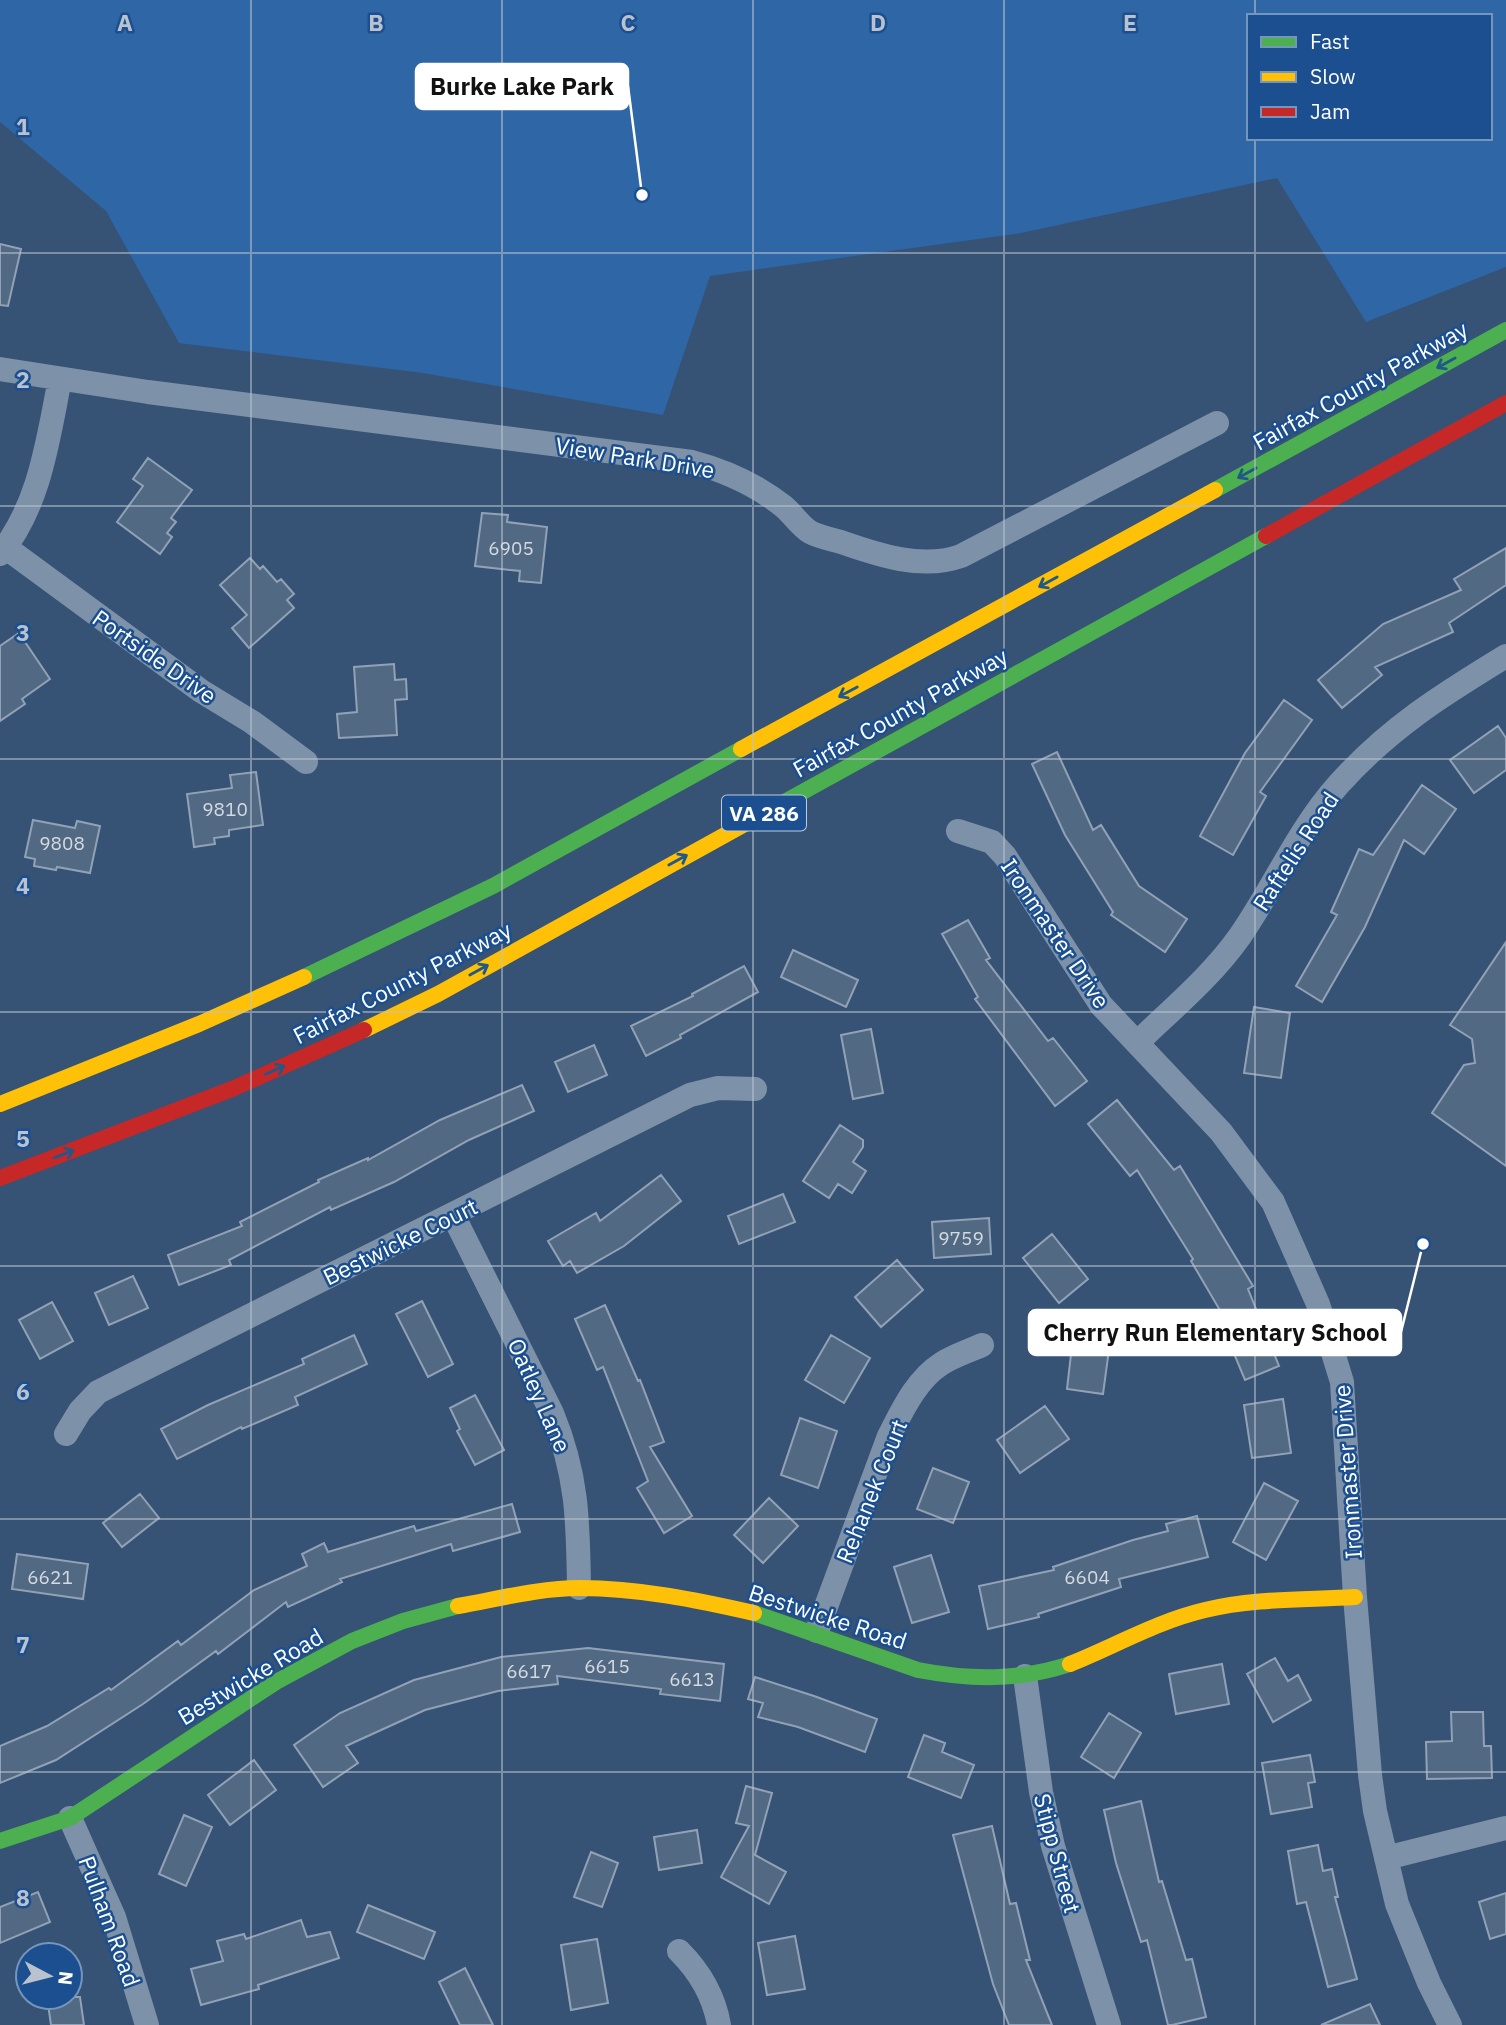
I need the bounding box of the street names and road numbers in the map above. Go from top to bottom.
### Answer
street label: Fairfax County Parkway [1247,313,1473,457]
street label: View Park Drive [553,430,717,484]
street label: Portside Drive [87,602,223,710]
street label: Fairfax County Parkway [787,640,1013,784]
street label: Raftelis Road [1245,786,1345,916]
road number: VA 286 [722,796,806,830]
street label: Ironmaster Drive [995,852,1117,1014]
street label: Fairfax County Parkway [288,914,517,1050]
street label: Bestwicke Court [318,1191,482,1291]
street label: Oatley Lane [502,1333,578,1457]
street label: Ironmaster Drive [1326,1384,1368,1560]
street label: Rehanek Court [829,1415,913,1567]
street label: Bestwicke Road [745,1576,911,1656]
street label: Bestwicke Road [172,1621,328,1731]
street label: Stipp Street [1028,1790,1088,1916]
street label: Pulham Road [72,1852,148,1990]

